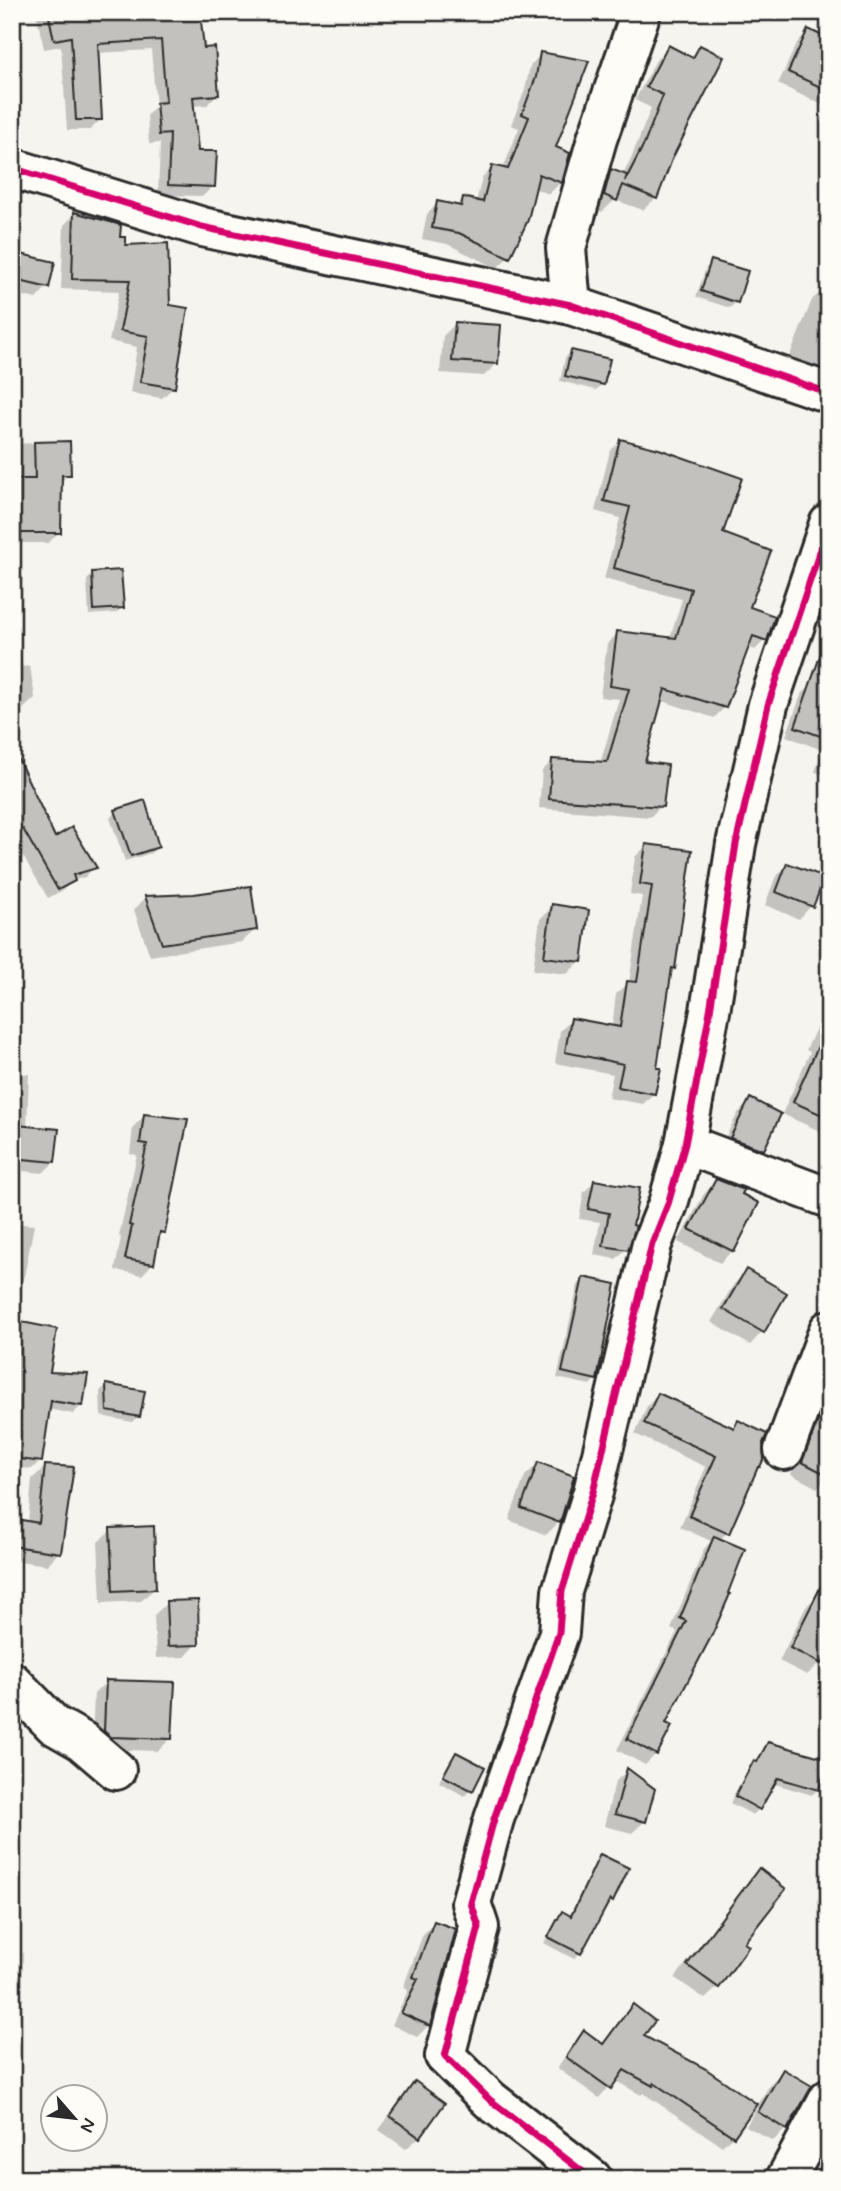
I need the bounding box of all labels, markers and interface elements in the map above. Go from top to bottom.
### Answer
north arrow [38,2082,108,2152]
text: N [74,2114,102,2137]

